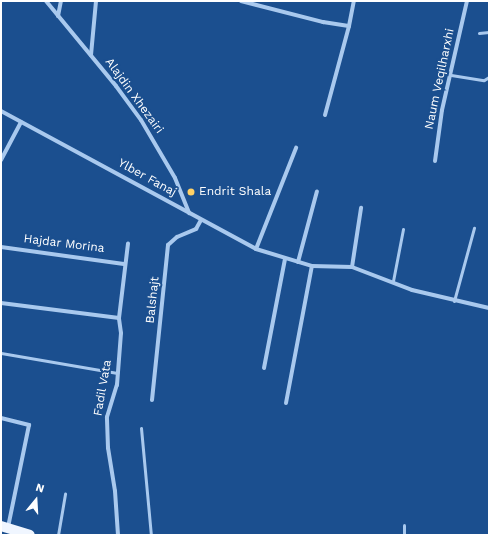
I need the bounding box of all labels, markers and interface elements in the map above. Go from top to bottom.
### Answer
street label: Naum Veqilharxhi [422,27,458,131]
street label: Alajdin Xhezairi [102,55,166,137]
street label: Ylber Fanaj [115,156,179,200]
place label: Endrit Shala [199,185,271,199]
marker: Endrit Shala [186,187,196,197]
street label: Hajdar Morina [23,232,105,256]
street label: Balshajt [143,276,163,324]
street label: Fadil Vata [91,358,115,418]
north arrow [16,480,56,520]
text: N [34,481,46,496]

